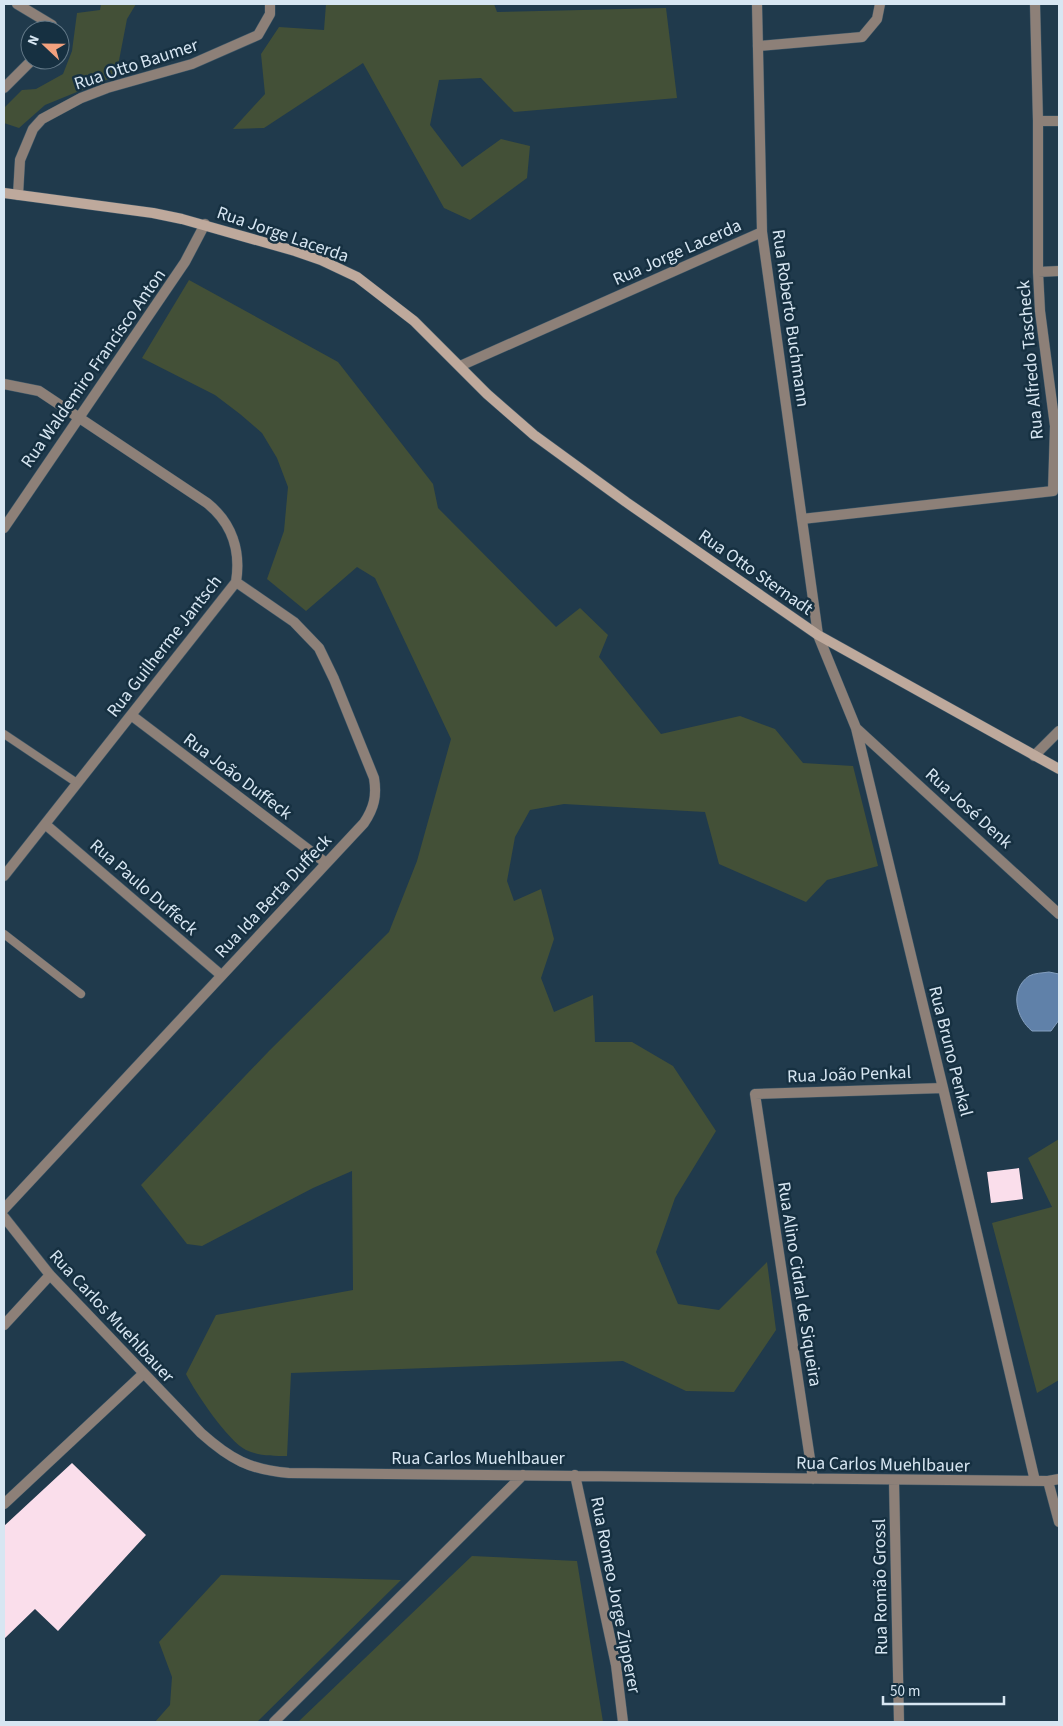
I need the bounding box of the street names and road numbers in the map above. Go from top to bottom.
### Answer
street label: Rua Otto Baumer [71,32,202,96]
street label: Rua Jorge Lacerda [213,200,352,269]
street label: Rua Jorge Lacerda [609,213,745,292]
street label: Rua Roberto Buchmann [766,228,815,408]
street label: Rua Waldemiro Francisco Anton [15,264,172,473]
street label: Rua Alfredo Tascheck [1011,279,1050,441]
street label: Rua Otto Sternadt [693,524,818,621]
street label: Rua Guilherme Jantsch [101,570,228,723]
street label: Rua João Duffeck [178,727,297,826]
street label: Rua José Denk [919,762,1018,854]
street label: Rua Ida Berta Duffeck [209,829,338,964]
street label: Rua Paulo Duffeck [84,833,203,941]
street label: Rua Bruno Penkal [922,983,979,1119]
street label: Rua João Penkal [787,1060,912,1089]
street label: Rua Alino Cidral de Siqueira [771,1180,828,1388]
street label: Rua Carlos Muehlbauer [43,1244,181,1389]
street label: Rua Carlos Muehlbauer [391,1446,566,1471]
street label: Rua Carlos Muehlbauer [796,1450,971,1479]
street label: Rua Romeo Jorge Zipperer [584,1495,647,1696]
street label: Rua Romão Grossl [867,1519,894,1655]

